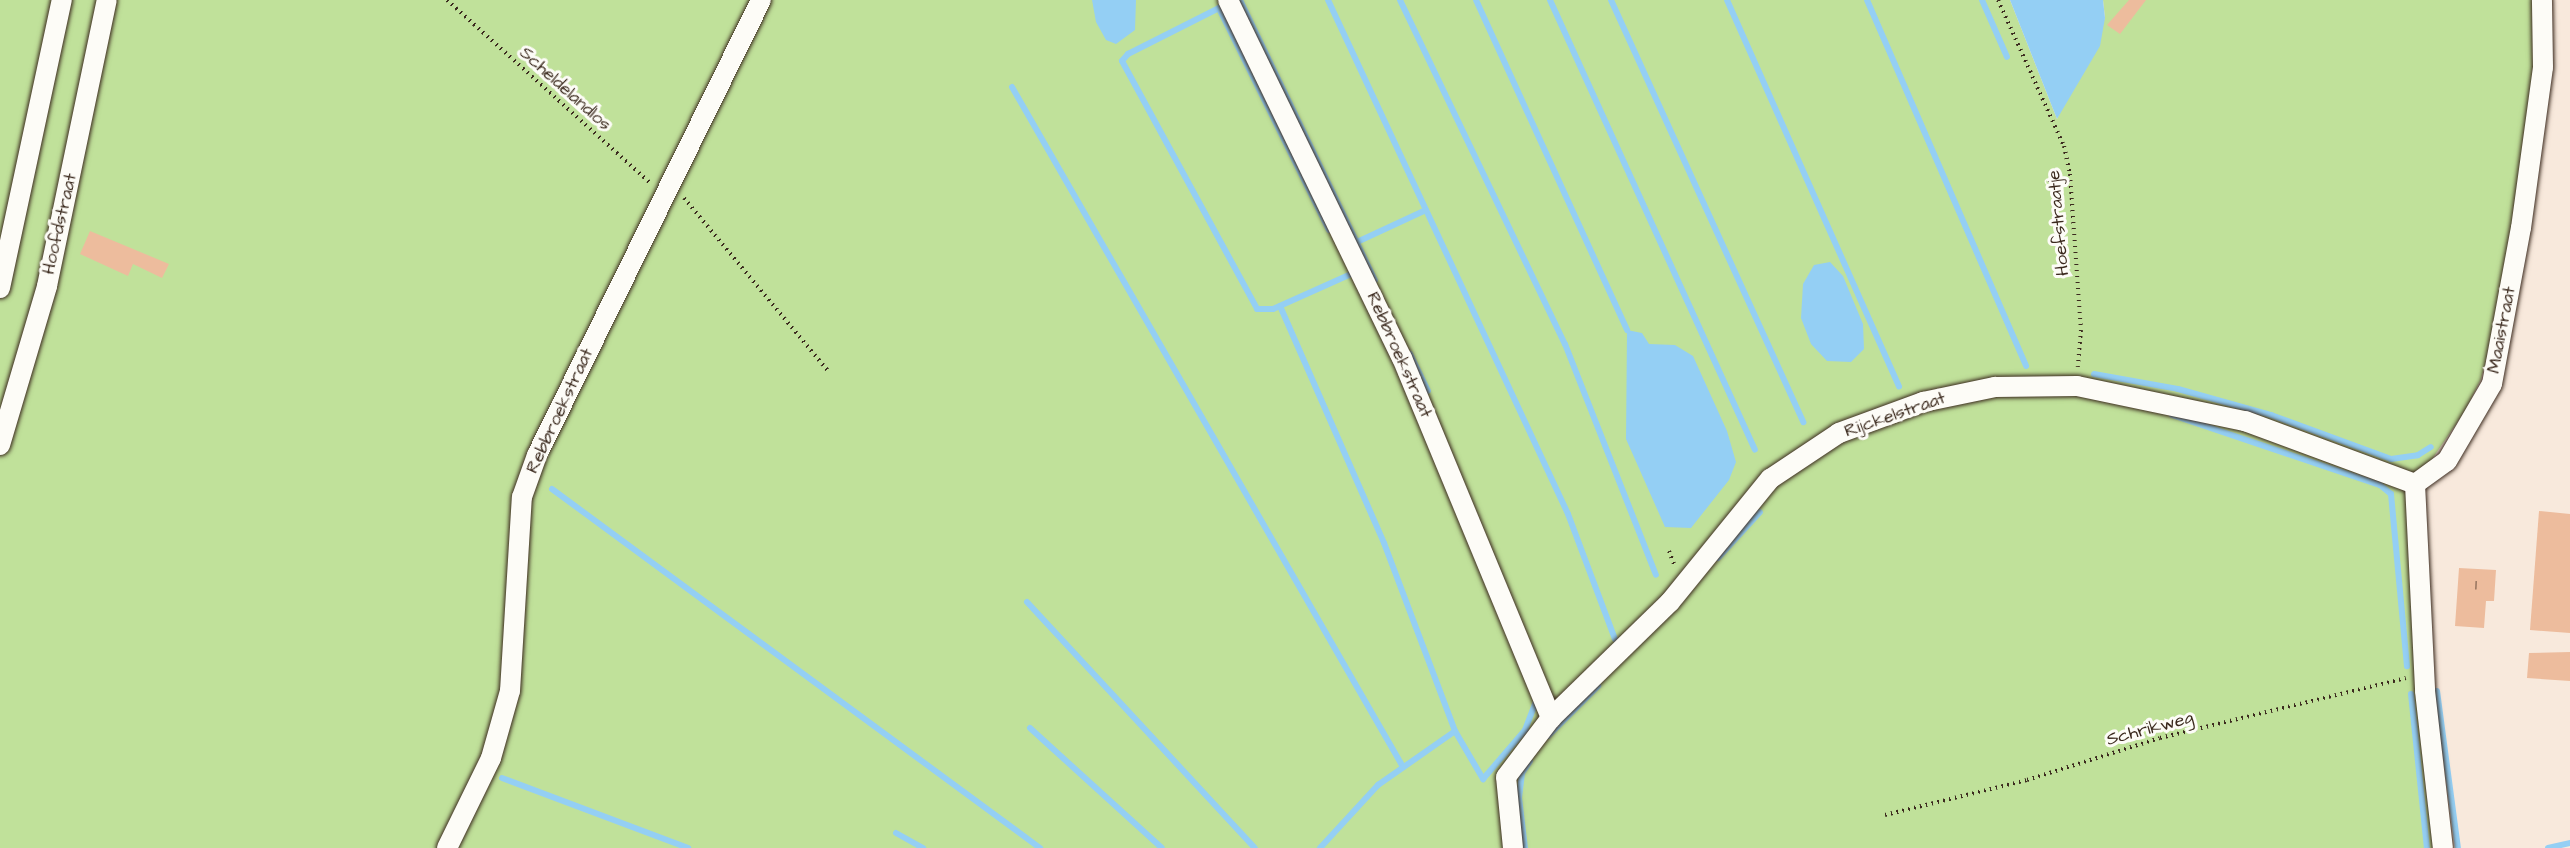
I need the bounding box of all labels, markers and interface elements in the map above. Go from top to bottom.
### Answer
street label: Scheldelandlos [515,42,615,136]
street label: Hoefstraatje [2044,169,2074,277]
street label: Hoofdstraat [38,171,82,277]
street label: Maaistraat [2483,285,2521,375]
street label: Rebbroekstraat [1362,289,1436,421]
street label: Rebbroekstraat [522,345,598,477]
street label: Rijckelstraat [1842,388,1948,442]
house number: 1 [2475,577,2477,595]
street label: Schrikweg [2104,707,2196,751]

